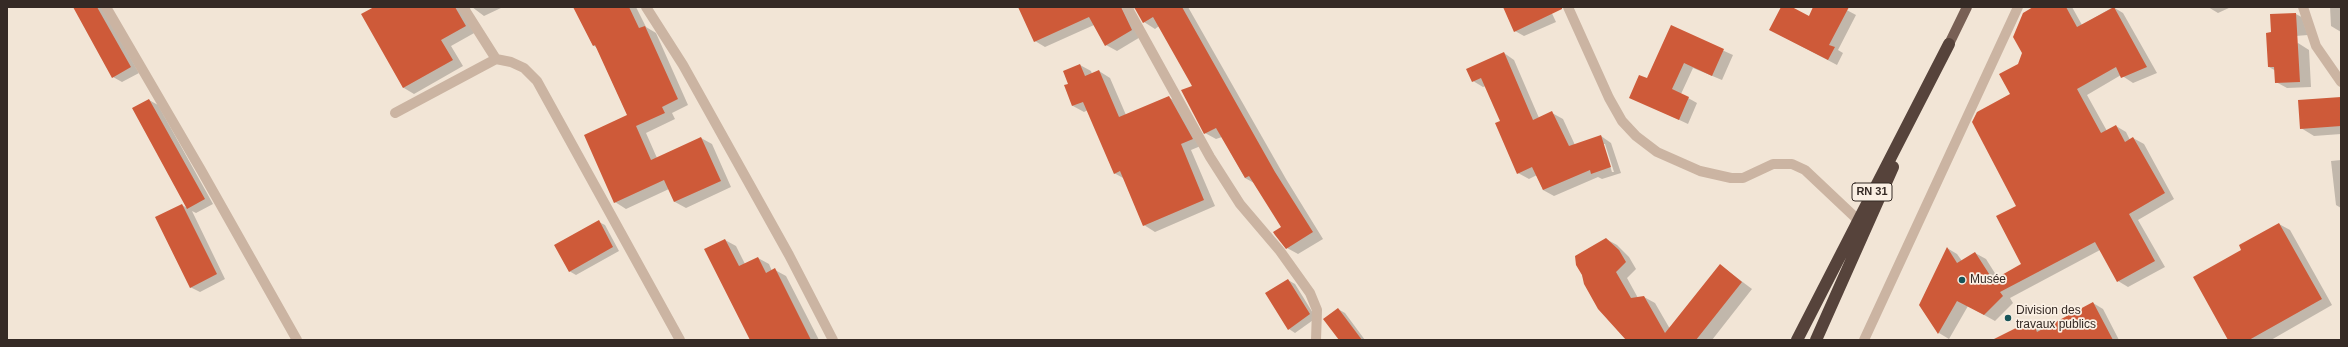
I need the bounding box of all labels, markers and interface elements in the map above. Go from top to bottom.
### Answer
road number: RN 31 [1852,183,1892,201]
place label: Musée [1970,273,2006,287]
marker: Musée [1957,275,1967,285]
place label: Division des travaux publics [2016,304,2096,332]
marker: Division des travaux publics [2003,313,2013,323]

